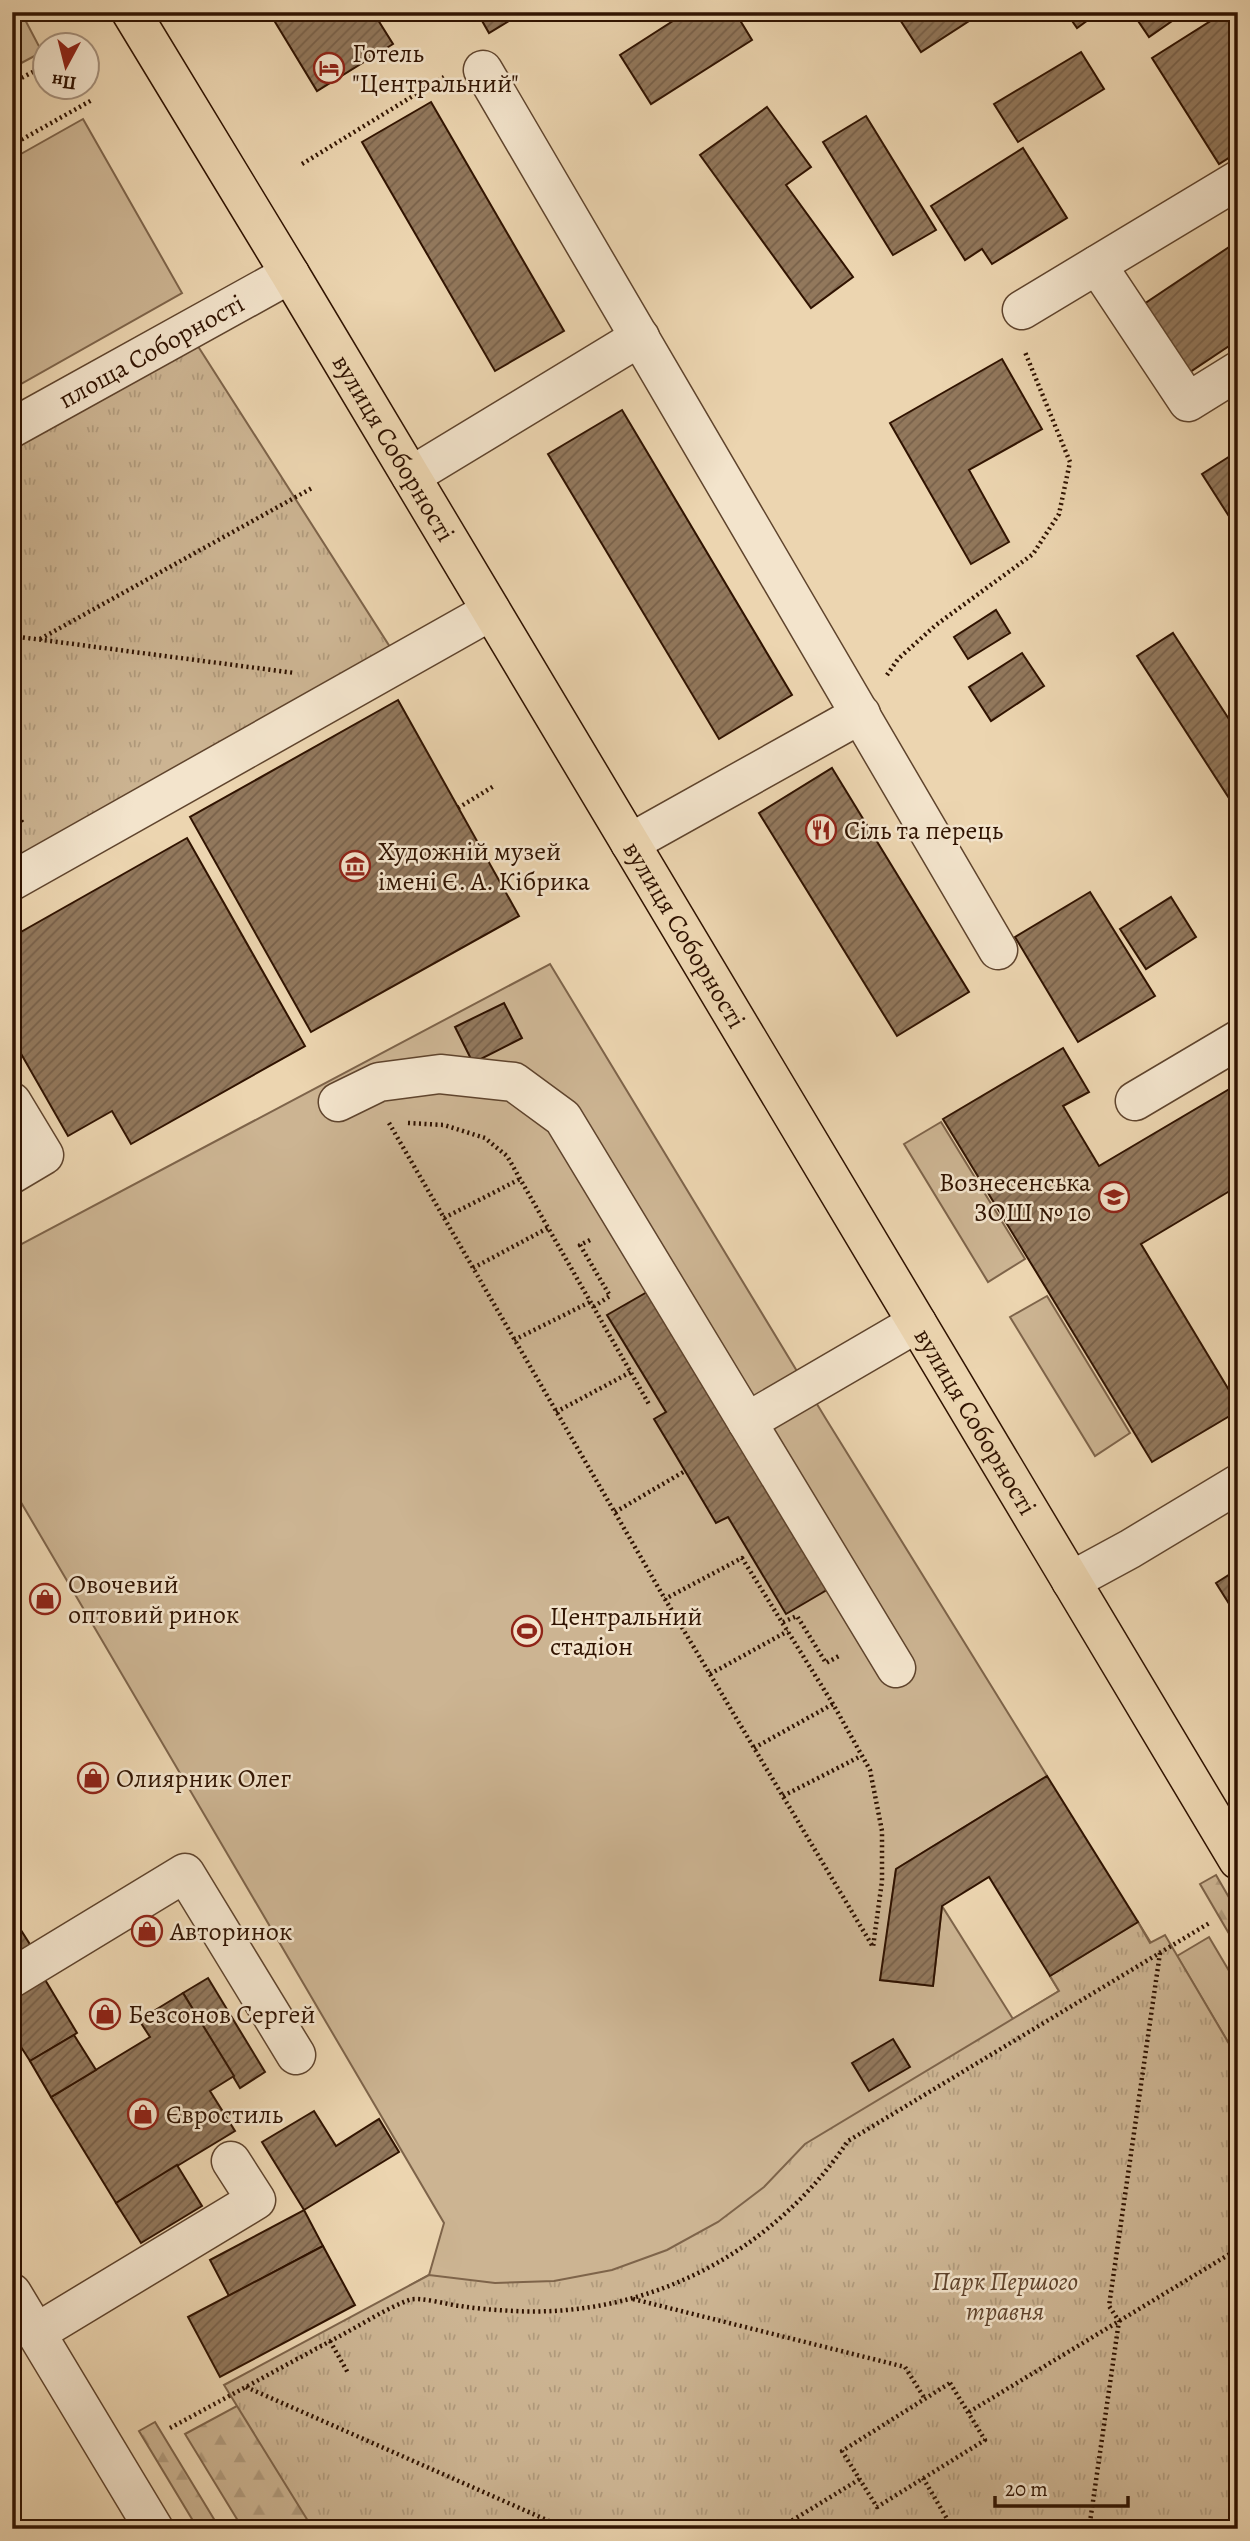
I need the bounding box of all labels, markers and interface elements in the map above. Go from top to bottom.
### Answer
north arrow [32,32,102,102]
place label: Готель "Центральний" [352,36,519,101]
hotel icon: Готель "Центральний" [312,51,346,85]
text: Пн [50,67,78,96]
street label: площа Соборності [52,285,250,416]
street label: вулиця Соборності [324,348,463,548]
restaurant icon: Сіль та перець [804,813,838,847]
place label: Сіль та перець [844,813,1003,848]
place label: Художній музей імені Є. А. Кібрика [378,834,590,899]
street label: вулиця Соборності [615,834,754,1035]
museum icon: Художній музей імені Є. А. Кібрика [338,849,372,883]
place label: Вознесенська ЗОШ № 10 [939,1165,1091,1230]
school or university icon: Вознесенська ЗОШ № 10 [1097,1180,1131,1214]
street label: вулиця Соборності [906,1321,1045,1521]
place label: Овочевий оптовий ринок [68,1567,239,1632]
shop icon: Овочевий оптовий ринок [28,1582,62,1616]
place label: Центральний стадіон [550,1599,703,1664]
sports icon: Центральний стадіон [510,1614,544,1648]
shop icon: Олиярник Олег [76,1761,110,1795]
place label: Олиярник Олег [116,1761,291,1796]
shop icon: Авторинок [130,1914,164,1948]
place label: Авторинок [169,1914,292,1949]
shop icon: Безсонов Сергей [88,1997,122,2031]
place label: Безсонов Сергей [128,1997,316,2032]
shop icon: Євростиль [126,2097,160,2131]
place label: Євростиль [166,2097,283,2132]
park label: Парк Першого травня [932,2264,1078,2329]
scale bar [995,2464,1128,2508]
text: 20 m [1005,2475,1048,2503]

